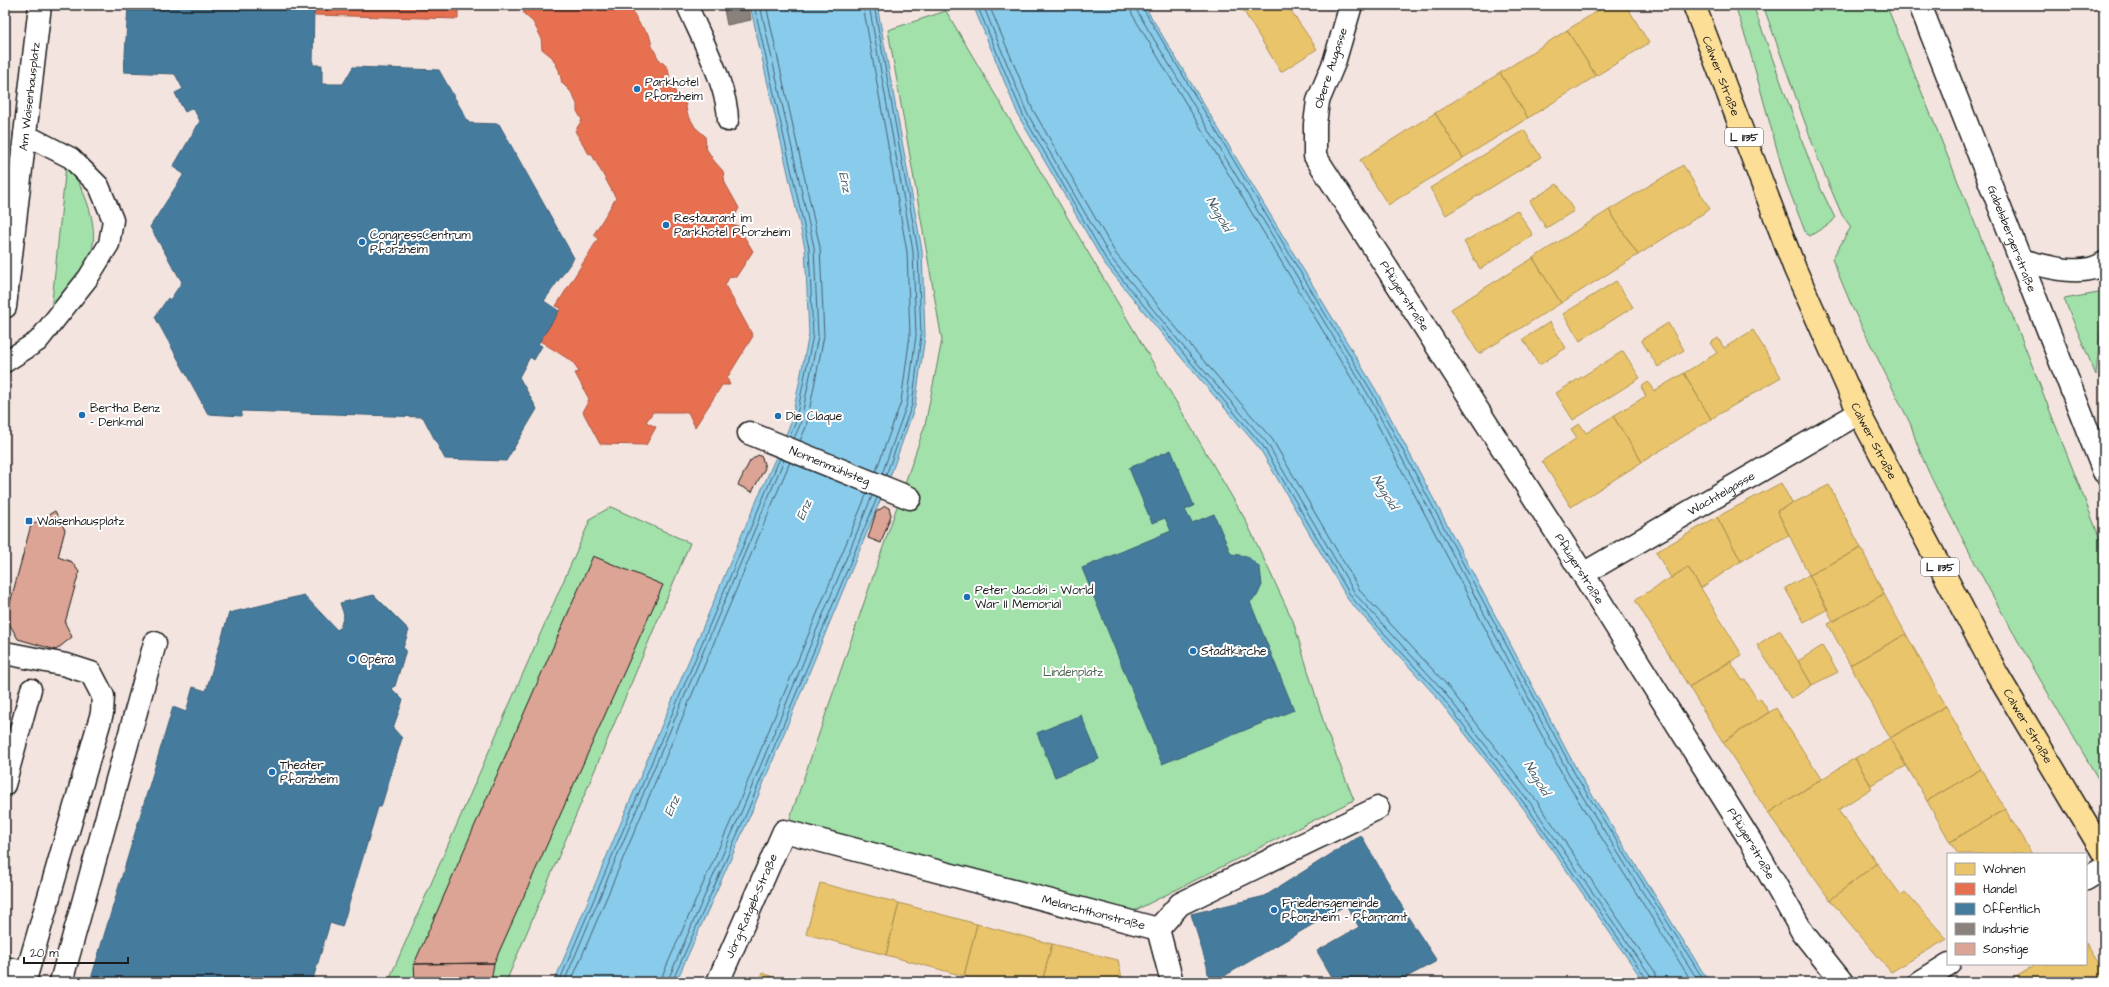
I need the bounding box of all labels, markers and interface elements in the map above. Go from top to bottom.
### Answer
street label: Obere Augasse [1310,25,1353,111]
street label: Calwer Straße [1698,33,1744,119]
street label: Am Waisenhausplatz [15,41,44,152]
place label: Parkhotel Pforzheim [645,74,703,105]
marker: Parkhotel Pforzheim [632,84,642,94]
road number: L 1135 [1725,128,1763,146]
water label: Enz [834,170,856,195]
street label: Gabelsbergerstraße [1983,183,2041,295]
water label: Nagold [1201,193,1237,237]
place label: Restaurant im Parkhotel Pforzheim [674,210,791,241]
marker: Restaurant im Parkhotel Pforzheim [661,220,671,230]
place label: CongressCentrum Pforzheim [370,227,471,258]
marker: CongressCentrum Pforzheim [357,237,367,247]
street label: Pflügerstraße [1376,257,1434,335]
place label: Bertha Benz - Denkmal [90,400,160,431]
street label: Calwer Straße [1847,400,1901,483]
place label: Die Claque [786,408,843,425]
marker: Bertha Benz - Denkmal [77,410,87,420]
marker: Die Claque [773,411,783,421]
street label: Nonnenmühlsteg [787,442,873,490]
street label: Wachtelgasse [1685,467,1758,520]
water label: Nagold [1367,471,1404,515]
water label: Enz [792,495,817,523]
place label: Waisenhausplatz [37,513,124,530]
marker: Waisenhausplatz [24,516,34,526]
street label: Pflügerstraße [1551,530,1609,608]
road number: L 1135 [1921,558,1959,576]
place label: Peter Jacobi - World War II Memorial [975,582,1093,613]
marker: Peter Jacobi - World War II Memorial [962,592,972,602]
place label: Stadtkirche [1201,643,1267,660]
marker: Stadtkirche [1188,646,1198,656]
place label: Opéra [360,651,394,668]
marker: Opéra [347,654,357,664]
park label: Lindenplatz [1043,664,1103,681]
street label: Calwer Straße [1999,685,2057,767]
place label: Theater Pforzheim [280,757,338,788]
water label: Nagold [1519,757,1556,801]
marker: Theater Pforzheim [267,767,277,777]
water label: Enz [660,791,685,819]
street label: Pflügerstraße [1723,804,1779,883]
street label: Jörg-Ratgeb-Straße [721,850,782,961]
legend [1947,853,2087,965]
text: Wohnen [1983,861,2025,878]
text: Handel [1983,881,2017,898]
street label: Melanchthonstraße [1040,890,1148,934]
place label: Friedensgemeinde Pforzheim - Pfarramt [1282,895,1408,926]
text: Öffentlich [1983,901,2040,918]
marker: Friedensgemeinde Pforzheim - Pfarramt [1269,905,1279,915]
text: Industrie [1983,921,2029,938]
scale bar [24,939,128,965]
text: Sonstige [1983,941,2029,959]
text: 20 m [30,945,59,962]

